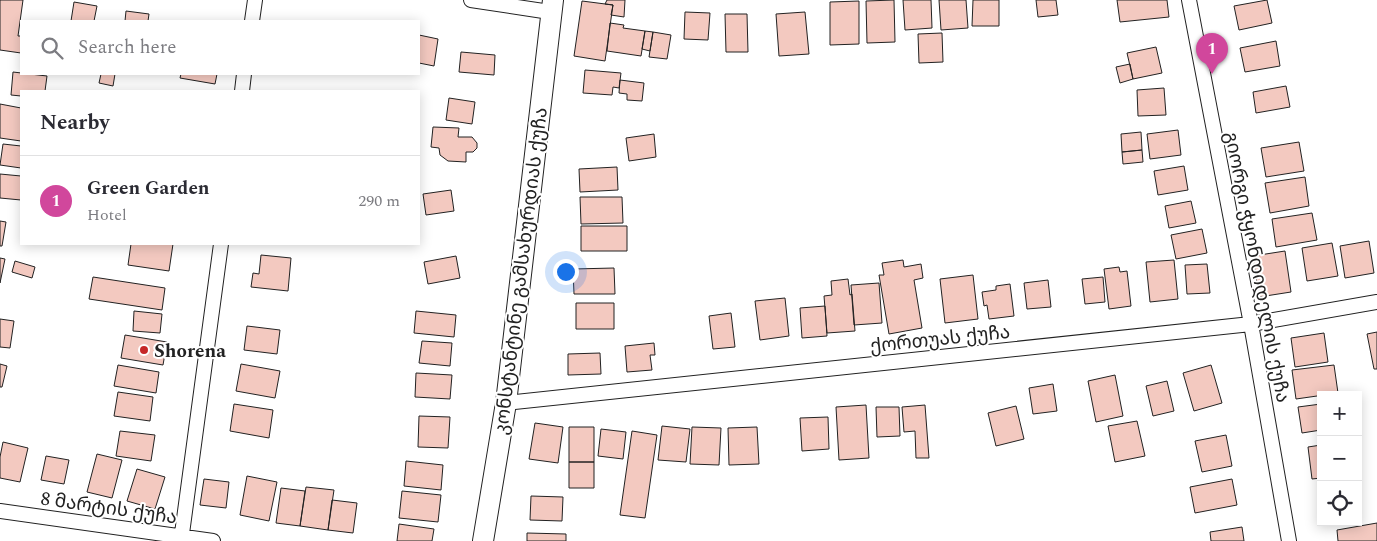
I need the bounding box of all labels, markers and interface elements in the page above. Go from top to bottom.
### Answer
search box [20,20,420,75]
text: Search here [78,33,177,62]
pin: 1 [1196,33,1228,74]
icon: search [38,34,66,62]
street label: კონსტანტინე გამსახურდიას ქუჩა [487,106,556,437]
text: Nearby [40,107,110,139]
street label: გიორგი ჭყონდიდელის ქუჩა [1216,129,1297,405]
text: Green Garden [87,174,210,203]
text: 1 [52,189,60,213]
text: 290 m [358,189,400,213]
text: Hotel [87,203,127,227]
your location [553,259,579,285]
street label: ქორთუას ქუჩა [869,318,1012,361]
place label: Shorena [154,337,226,366]
marker: Shorena [138,344,150,356]
map controls [1317,391,1362,526]
button: + [1317,391,1362,436]
button: − [1317,436,1362,481]
button: locate [1317,481,1362,526]
street label: 8 მარტის ქუჩა [39,485,179,532]

